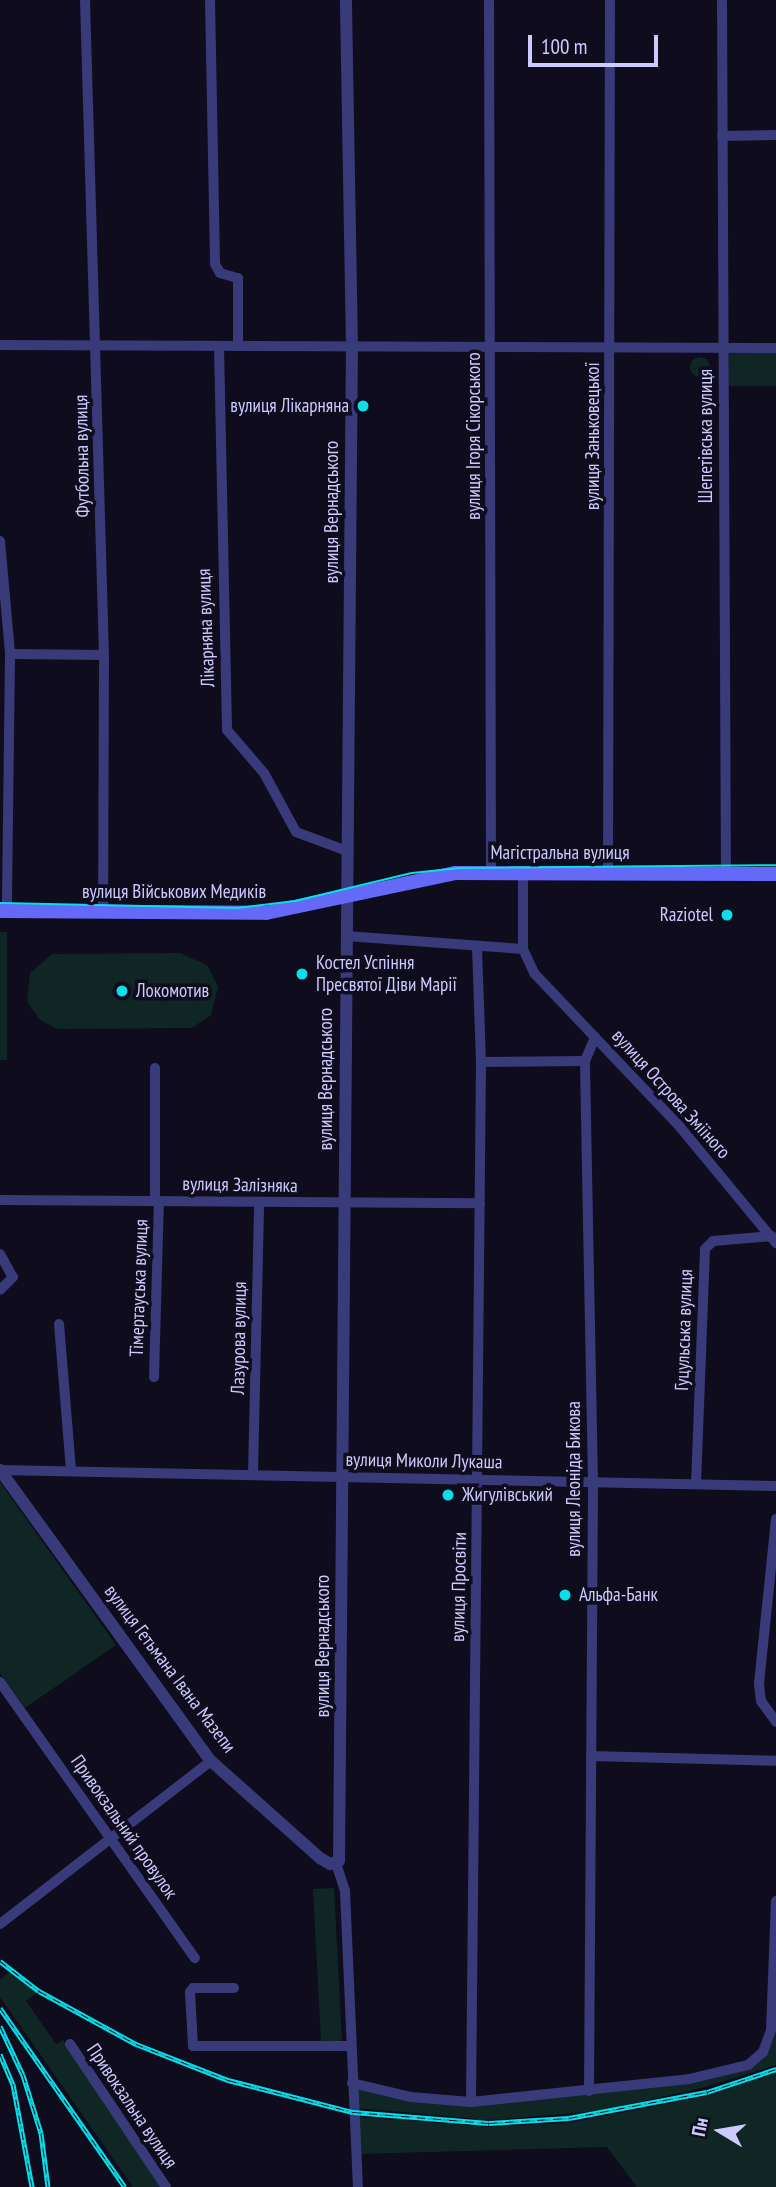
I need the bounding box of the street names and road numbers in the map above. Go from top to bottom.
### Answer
street label: вулиця Ігоря Сікорського [463,352,485,520]
street label: вулиця Заньковецької [582,362,604,510]
street label: Шепетівська вулиця [695,369,717,503]
street label: Футбольна вулиця [70,394,94,518]
street label: вулиця Вернадського [321,441,343,583]
street label: Лікарняна вулиця [193,568,219,688]
street label: Магістральна вулиця [490,842,630,864]
street label: вулиця Військових Медиків [82,881,266,903]
street label: вулиця Вернадського [315,1008,337,1150]
street label: вулиця Острова Зміїного [607,1025,735,1163]
street label: вулиця Залізняка [182,1173,298,1197]
street label: Тімертауська вулиця [125,1219,153,1357]
street label: Гуцульська вулиця [670,1269,698,1391]
street label: Лазурова вулиця [227,1281,251,1395]
street label: вулиця Леоніда Бикова [563,1401,585,1557]
street label: вулиця Миколи Лукаша [345,1448,503,1474]
street label: вулиця Просвіти [447,1532,471,1642]
street label: вулиця Вернадського [312,1575,334,1717]
street label: вулиця Гетьмана Івана Мазепи [99,1581,241,1757]
street label: Привокзальний провулок [66,1751,182,1903]
street label: Привокзальна вулиця [82,2039,182,2173]

